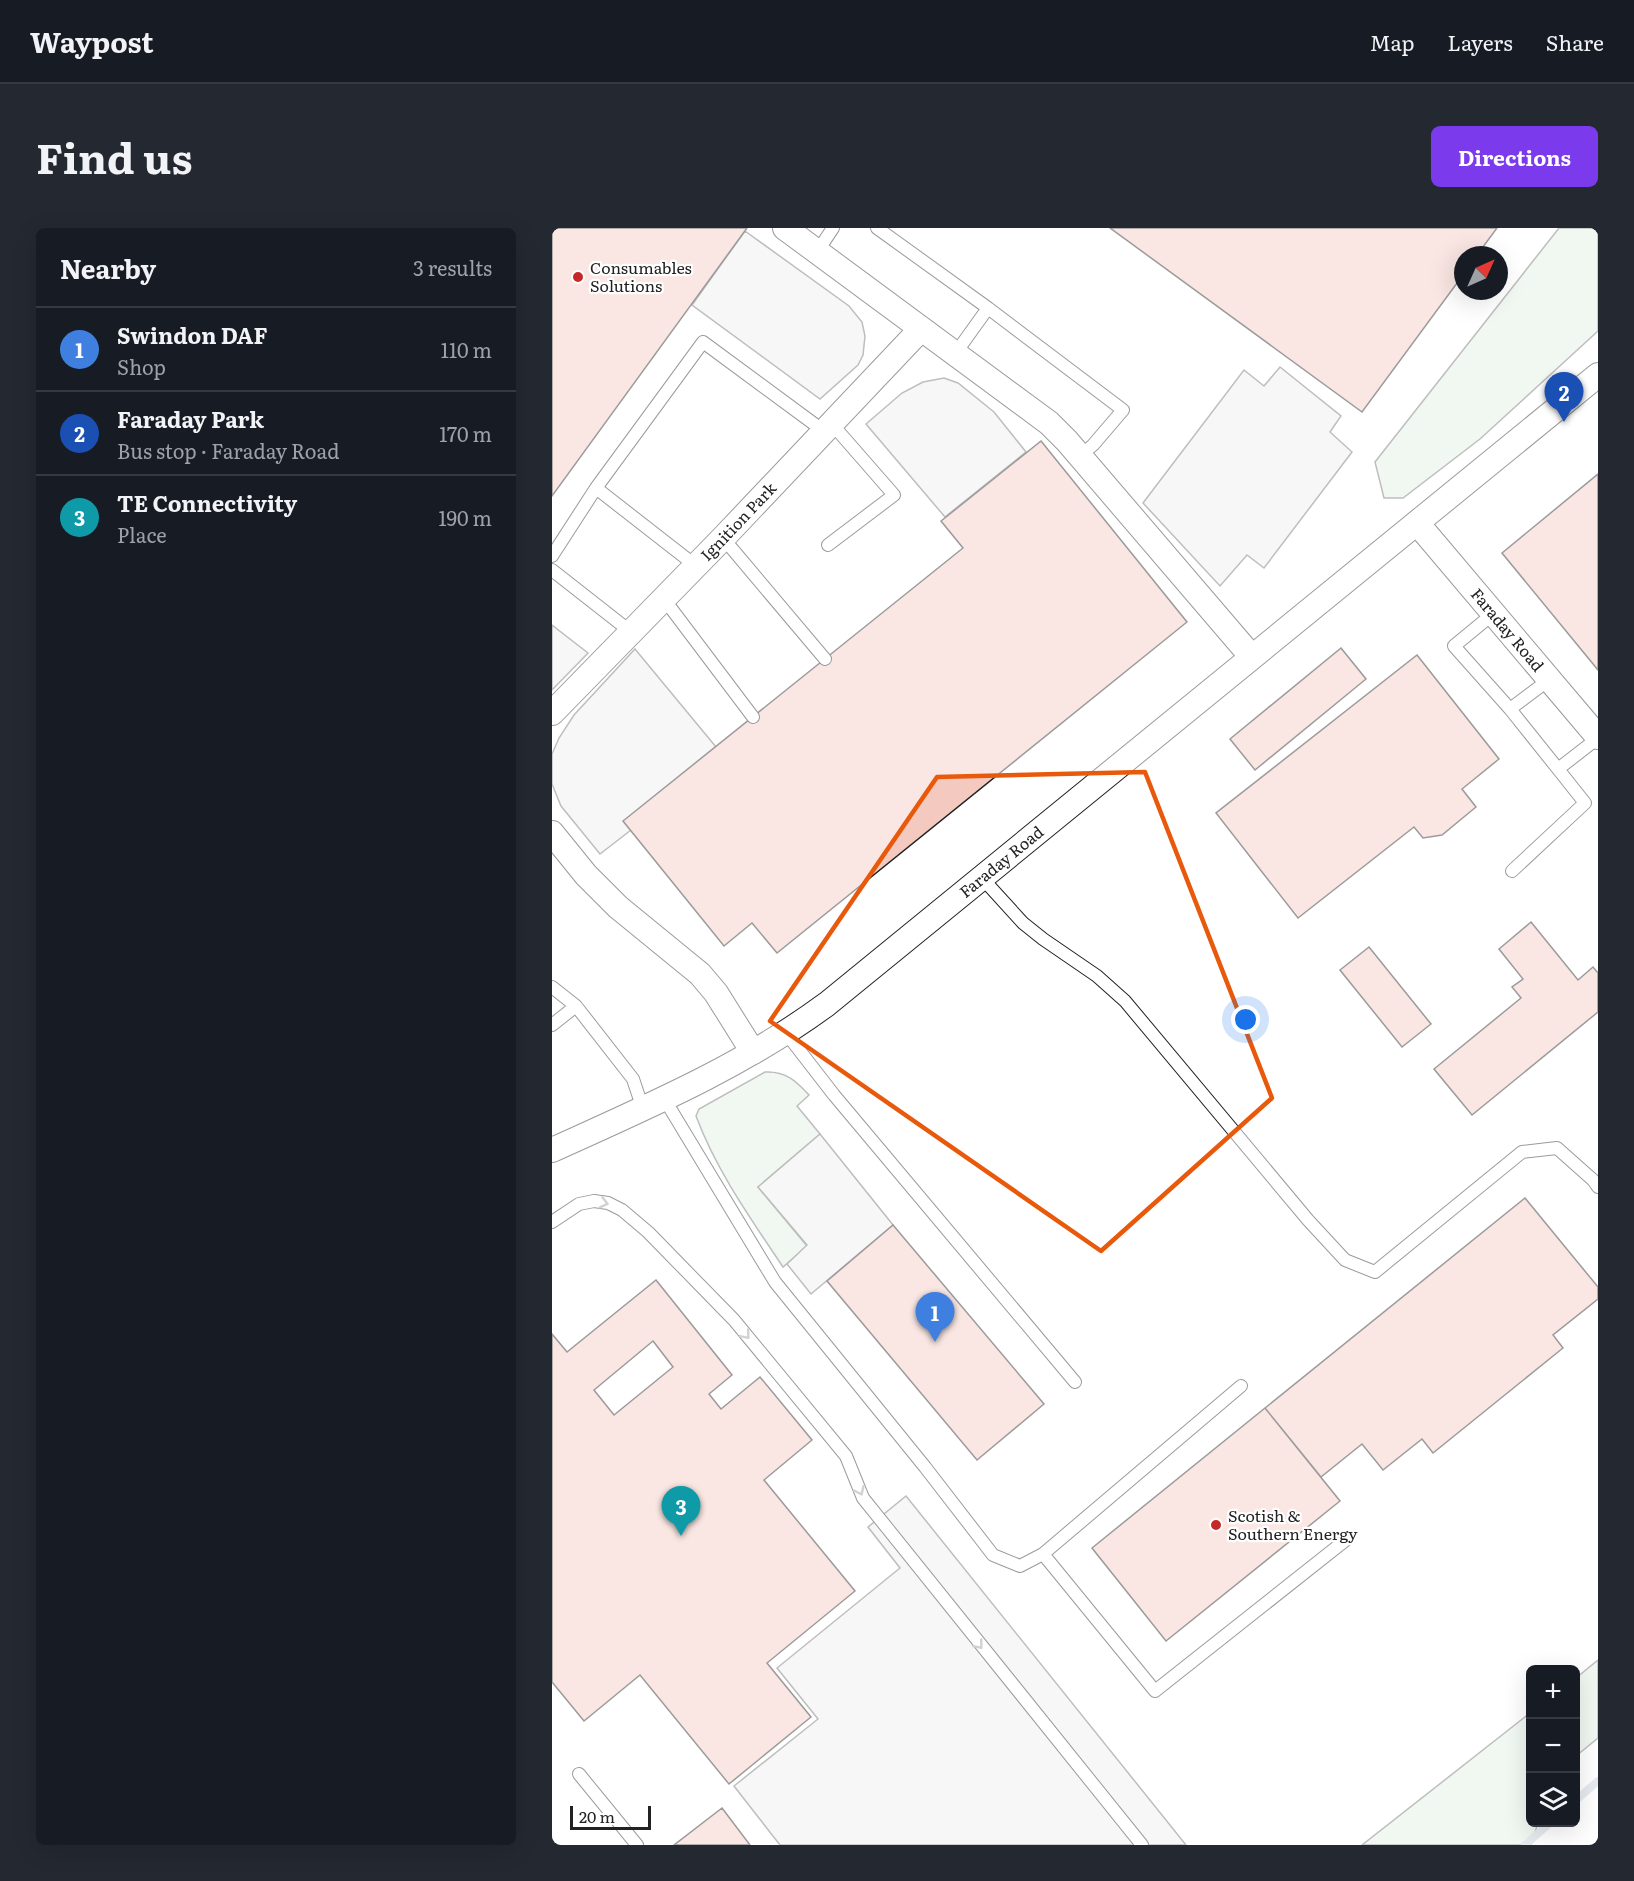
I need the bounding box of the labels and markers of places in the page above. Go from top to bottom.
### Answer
place label: Consumables Solutions [590,255,692,297]
marker: Consumables Solutions [571,270,585,284]
pin: 2 [1544,372,1584,422]
pin: 1 [916,1292,955,1342]
pin: 3 [662,1486,700,1536]
place label: Scotish & Southern Energy [1228,1503,1358,1545]
marker: Scotish & Southern Energy [1209,1518,1223,1532]

